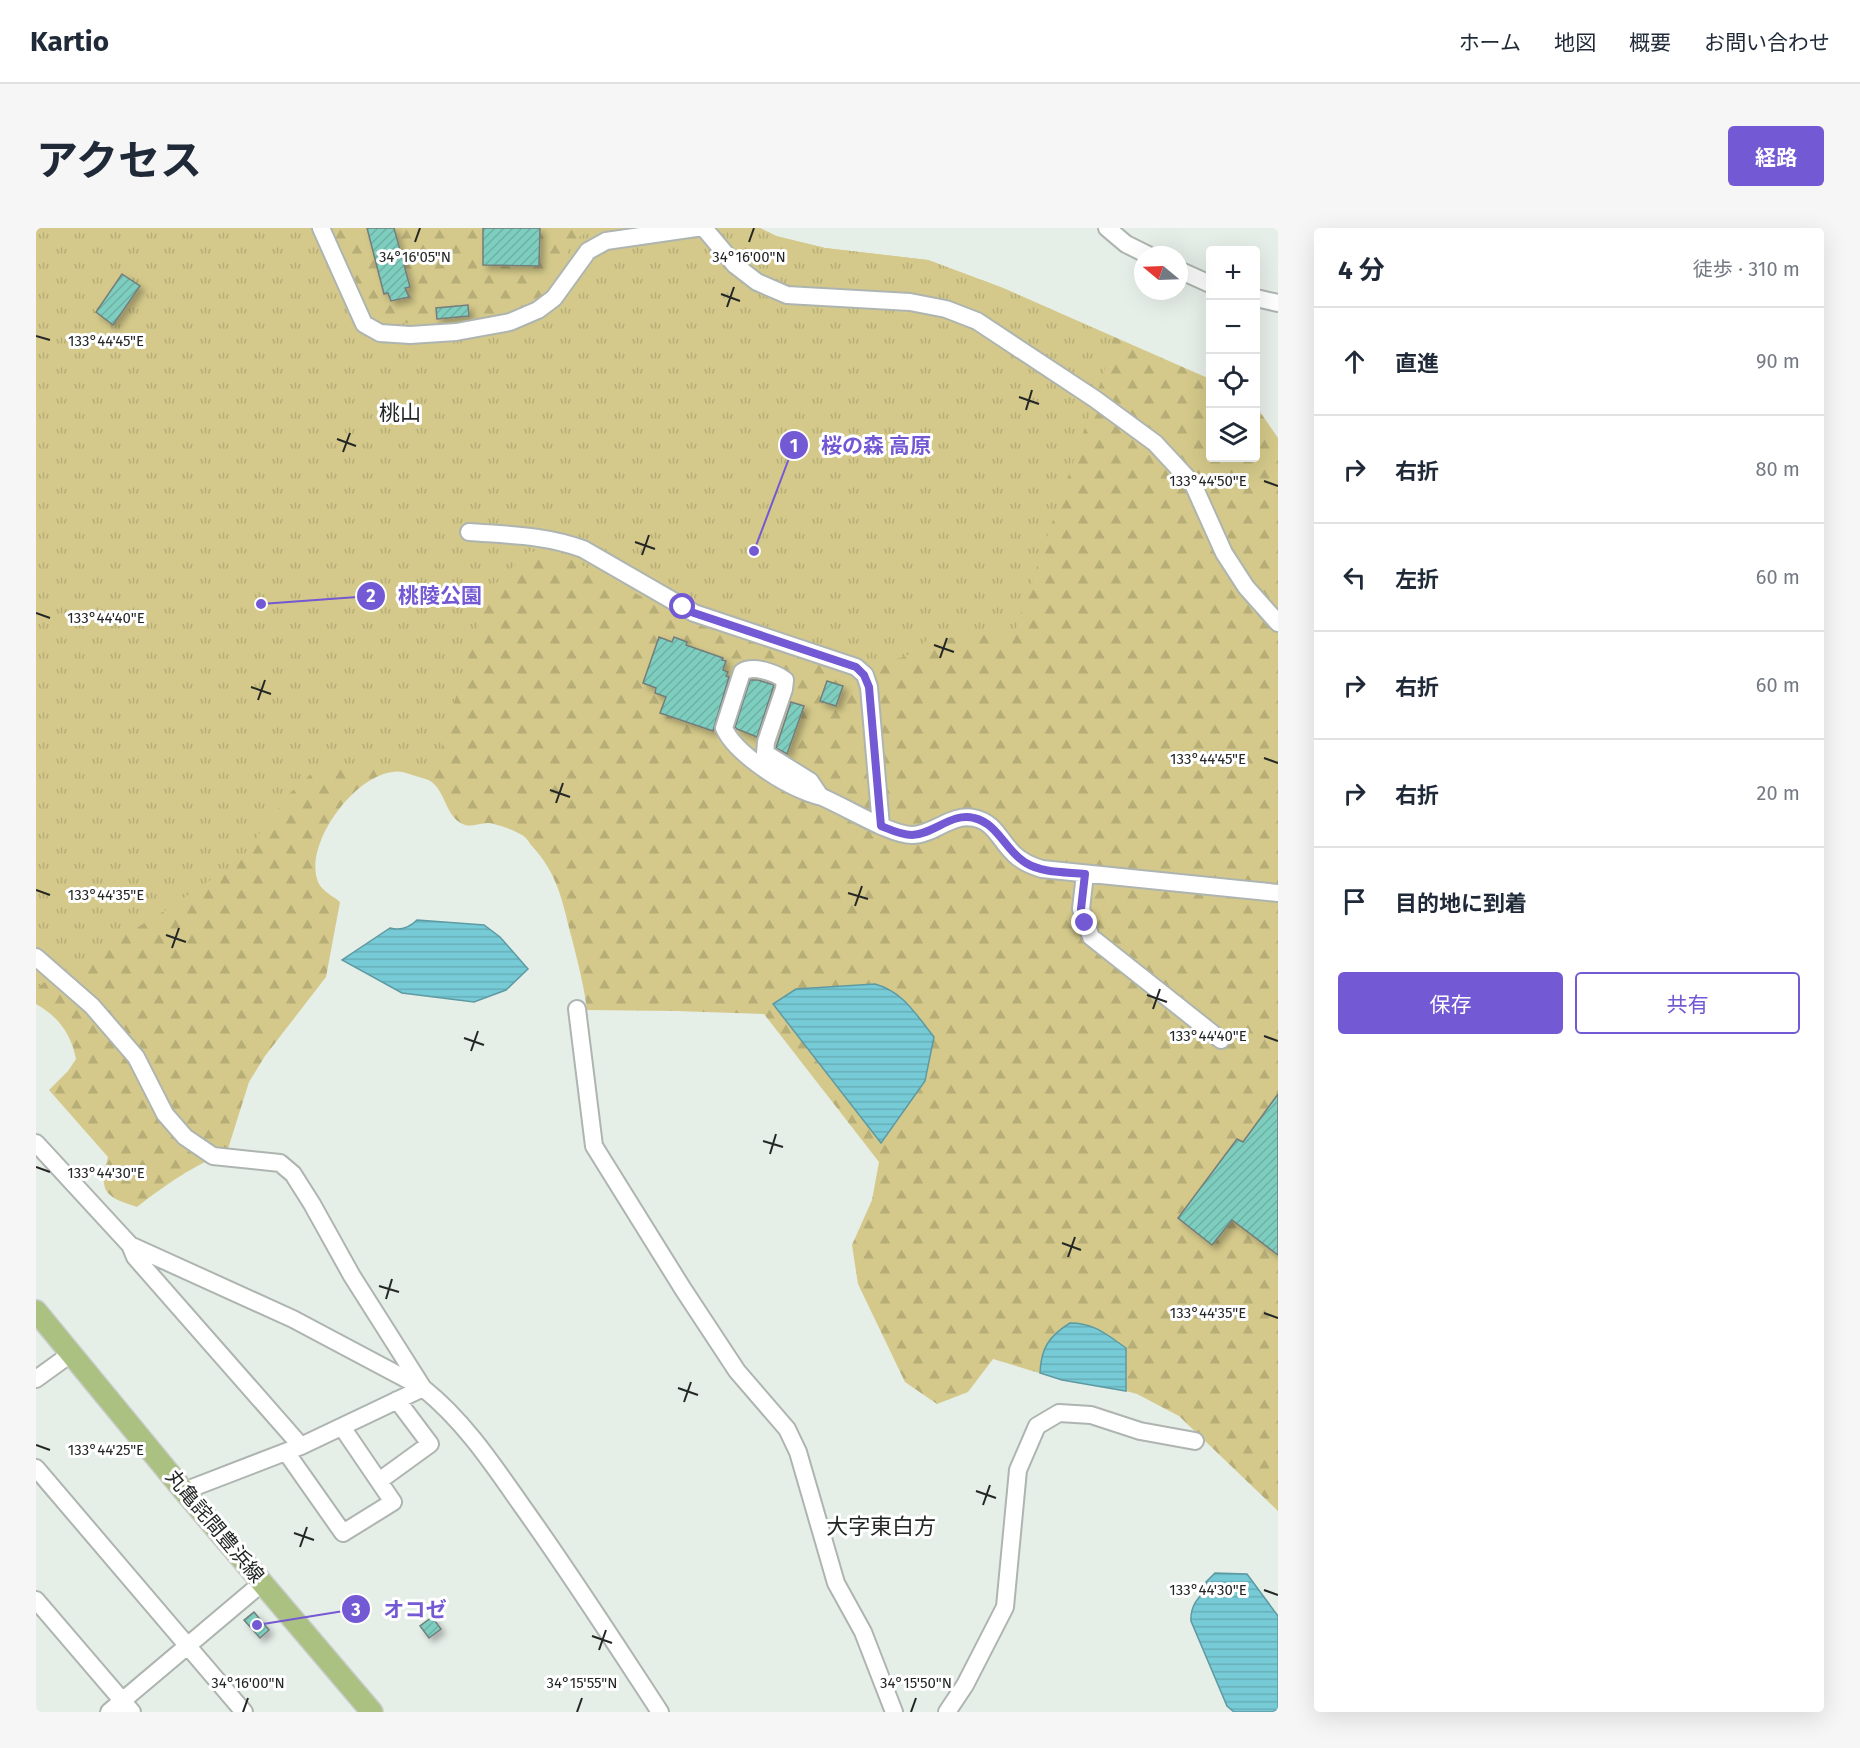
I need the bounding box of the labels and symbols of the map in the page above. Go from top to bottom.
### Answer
north arrow [1134,246,1188,300]
text: 34°16'05"N [379,248,451,266]
text: 34°16'00"N [712,248,786,266]
text: 133°44'45"E [68,332,144,350]
district label: 桃山 [379,400,421,426]
callout: 桜の森 高原 [779,426,943,465]
text: 桜の森 高原 [821,433,931,459]
text: 1 [790,435,798,457]
text: 133°44'50"E [1169,472,1247,490]
callout: 桃陵公園 [356,576,494,615]
text: 桃陵公園 [398,583,482,609]
text: 2 [366,585,376,607]
route start [669,593,695,619]
text: 133°44'40"E [67,609,145,627]
text: 133°44'45"E [1170,750,1246,768]
text: 133°44'35"E [68,886,144,904]
route end [1071,909,1097,935]
text: 133°44'40"E [1169,1027,1247,1045]
text: 133°44'30"E [67,1164,145,1182]
text: 133°44'35"E [1170,1304,1246,1322]
text: 133°44'25"E [68,1441,144,1459]
street label: 丸亀詫間豊浜線 [161,1465,269,1587]
district label: 大字東白方 [826,1513,936,1540]
text: 133°44'30"E [1169,1581,1247,1599]
callout: オコゼ [341,1590,458,1629]
text: オコゼ [384,1597,447,1623]
text: 3 [350,1599,361,1621]
text: 34°16'00"N [211,1674,285,1692]
text: 34°15'55"N [547,1674,617,1692]
text: 34°15'50"N [880,1674,952,1692]

